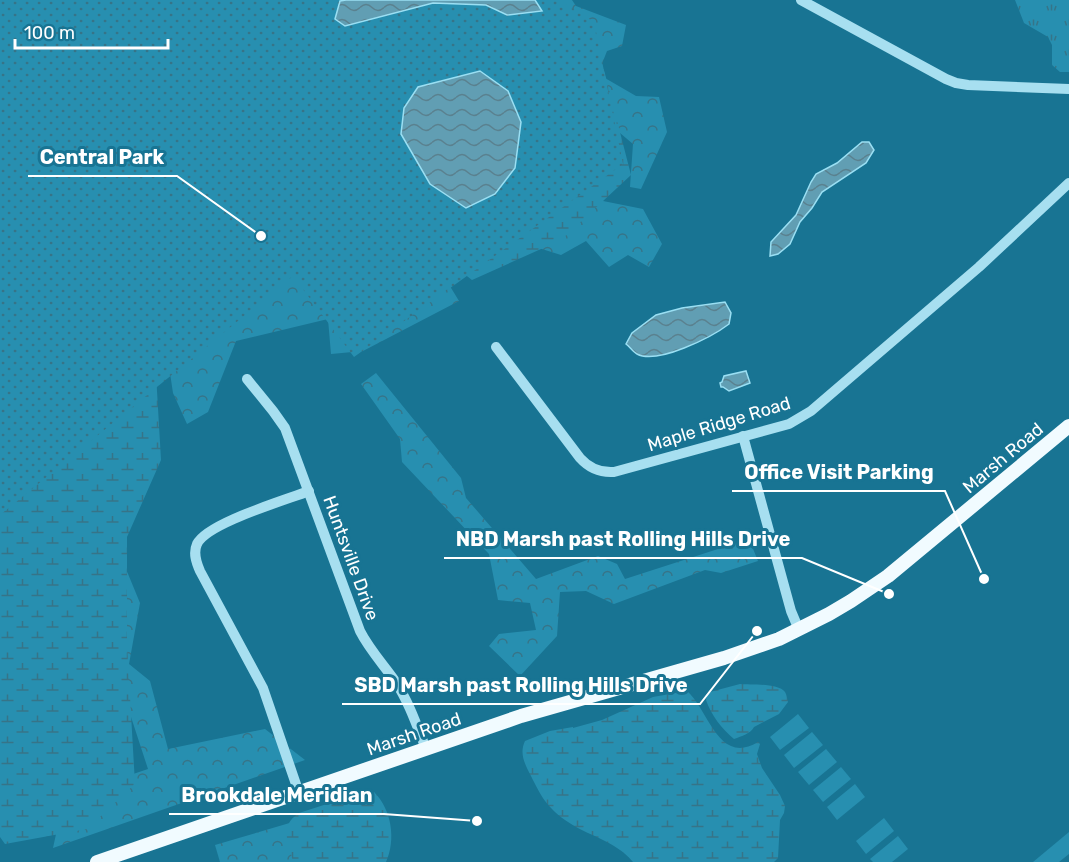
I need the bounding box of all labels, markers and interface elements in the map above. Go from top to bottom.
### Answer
scale bar [15,12,168,50]
text: 100 m [24,22,75,44]
callout: Central Park [28,138,177,176]
text: Central Park [40,145,165,169]
street label: Maple Ridge Road [645,392,793,456]
street label: Marsh Road [958,418,1048,498]
callout: Office Visit Parking [732,453,945,491]
text: Office Visit Parking [744,460,934,484]
street label: Huntsville Drive [318,493,384,623]
callout: NBD Marsh past Rolling Hills Drive [444,520,802,558]
text: NBD Marsh past Rolling Hills Drive [456,527,790,551]
callout: SBD Marsh past Rolling Hills Drive [342,666,700,704]
text: SBD Marsh past Rolling Hills Drive [354,673,688,697]
street label: Marsh Road [364,708,464,760]
callout: Brookdale Meridian [169,776,384,814]
text: Brookdale Meridian [181,783,373,807]

